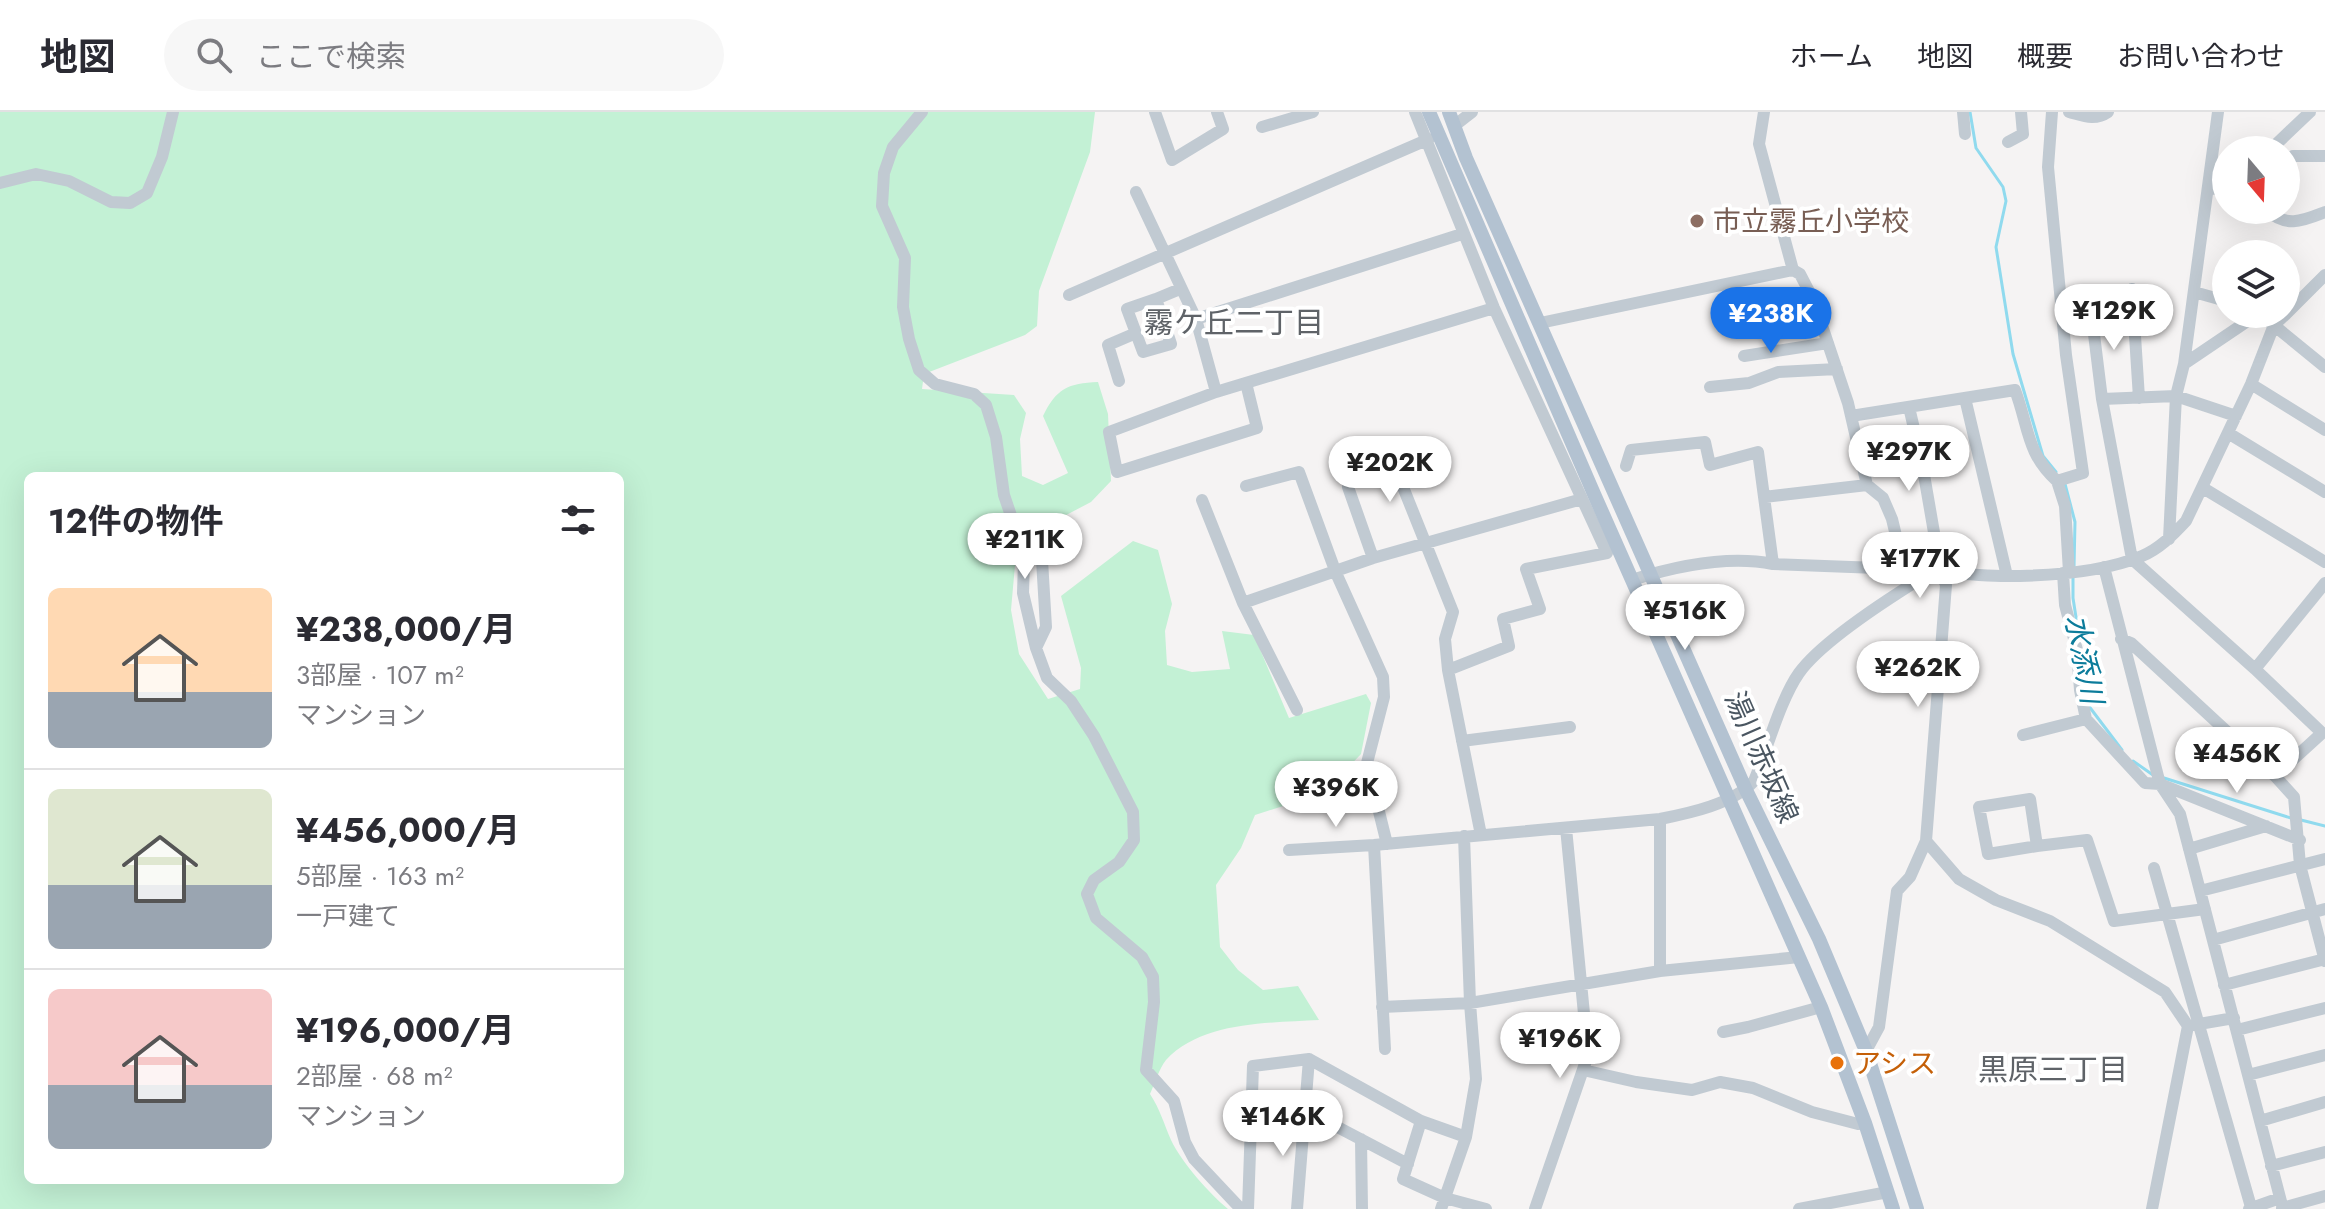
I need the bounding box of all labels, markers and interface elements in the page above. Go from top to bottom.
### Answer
search box [164,19,724,91]
text: 地図 [40,29,116,84]
icon: search [192,33,236,77]
text: ここで検索 [256,35,406,78]
text: ホーム [1790,36,1873,77]
text: 地図 [1917,36,1973,77]
text: 概要 [2017,36,2073,77]
text: お問い合わせ [2117,36,2285,77]
north arrow [2212,136,2300,224]
map controls [2212,136,2300,328]
place label: 市立霧丘小学校 [1713,201,1909,242]
marker: 市立霧丘小学校 [1688,212,1706,230]
button: layers [2212,240,2300,328]
pin: ¥129K [2058,284,2170,352]
pin: ¥238K [1715,287,1827,355]
text: ¥129K [2072,291,2156,329]
text: ¥238K [1728,294,1814,332]
district label: 霧ケ丘二丁目 [1144,301,1324,344]
pin: ¥297K [1853,425,1965,493]
text: ¥297K [1867,432,1951,470]
pin: ¥202K [1334,436,1446,504]
text: ¥202K [1347,443,1433,481]
text: 12件の物件 [48,497,224,546]
icon: filters [556,498,600,542]
pin: ¥211K [969,513,1081,581]
text: ¥211K [985,520,1065,558]
pin: ¥177K [1864,532,1976,600]
text: ¥177K [1880,539,1960,577]
pin: ¥516K [1629,584,1741,652]
text: ¥516K [1644,591,1726,629]
text: ¥238,000/月 [296,605,516,654]
water label: 水添川 [2055,611,2115,710]
icon: home [112,620,208,716]
pin: ¥262K [1862,641,1974,709]
text: ¥262K [1874,648,1962,686]
text: 3部屋 · 107 m² [296,656,464,694]
street label: 湯川赤坂線 [1714,685,1809,829]
text: マンション [296,696,426,734]
pin: ¥456K [2181,727,2293,795]
text: ¥456K [2193,734,2281,772]
pin: ¥396K [1280,761,1392,829]
text: ¥396K [1293,768,1379,806]
text: ¥456,000/月 [296,806,520,855]
icon: home [112,821,208,917]
text: 5部屋 · 163 m² [296,857,464,895]
text: 一戸建て [296,897,400,935]
text: ¥196,000/月 [296,1006,515,1055]
pin: ¥196K [1504,1012,1616,1080]
text: ¥196K [1518,1019,1602,1057]
icon: home [112,1021,208,1117]
place label: アシス [1853,1043,1936,1084]
district label: 黒原三丁目 [1978,1048,2128,1091]
marker: アシス [1828,1054,1846,1072]
text: 2部屋 · 68 m² [296,1057,452,1095]
pin: ¥146K [1227,1090,1339,1158]
text: マンション [296,1097,426,1135]
text: ¥146K [1241,1097,1325,1135]

